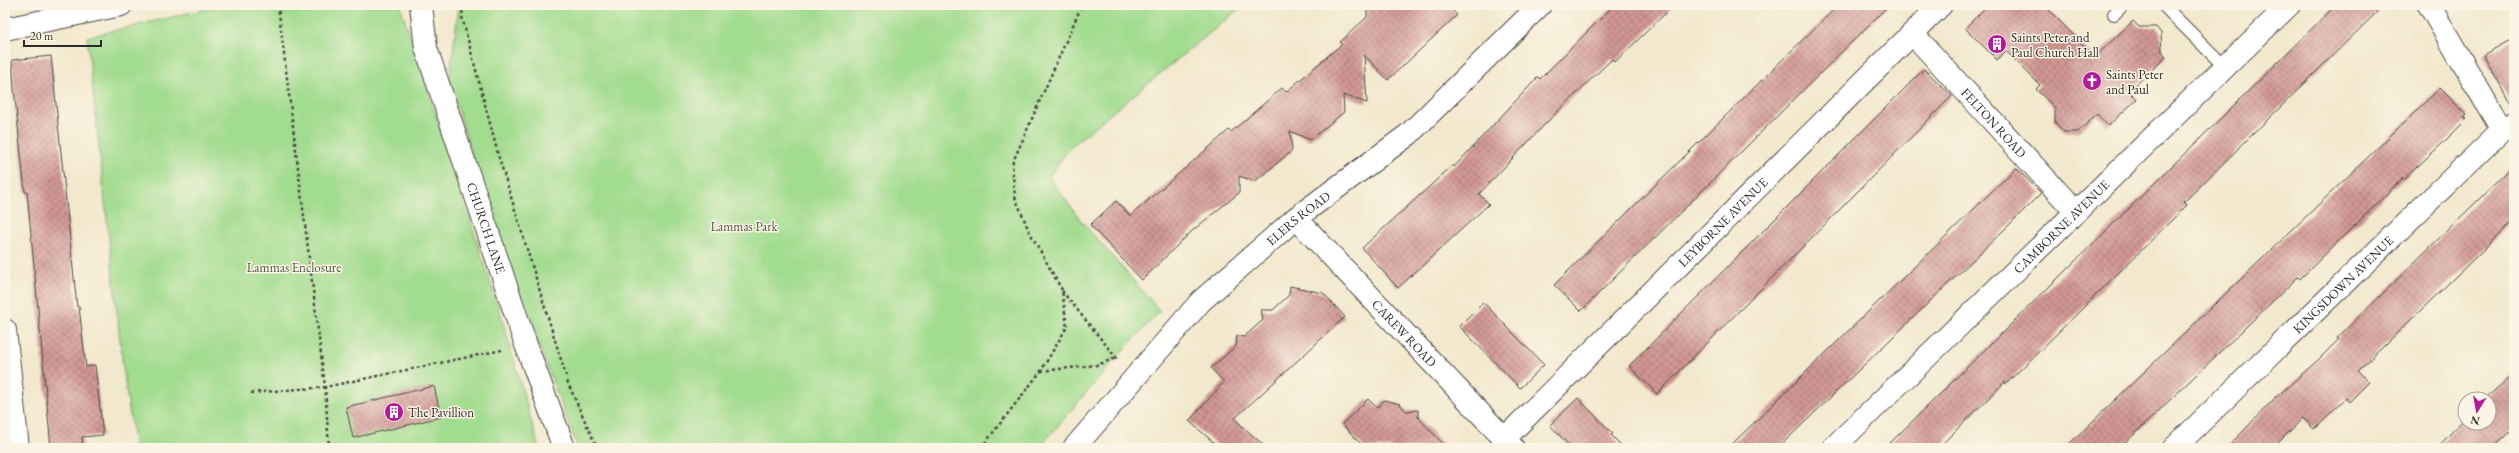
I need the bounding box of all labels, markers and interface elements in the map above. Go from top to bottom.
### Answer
scale bar [24,22,101,48]
text: 20 m [30,28,54,44]
place label: Saints Peter and Paul Church Hall [2011,29,2099,61]
building icon: Saints Peter and Paul Church Hall [1986,33,2008,55]
place label: Saints Peter and Paul [2106,66,2164,98]
church icon: Saints Peter and Paul [2081,70,2103,92]
street label: FELTON ROAD [1957,84,2030,162]
street label: LEYBORNE AVENUE [1674,174,1771,271]
street label: CAMBORNE AVENUE [2010,176,2113,277]
street label: CHURCH LANE [463,180,509,276]
street label: ELERS ROAD [1263,187,1334,249]
park label: Lammas Park [710,218,778,235]
street label: KINGSDOWN AVENUE [2289,232,2397,337]
park label: Lammas Enclosure [247,259,341,276]
street label: CAREW ROAD [1368,296,1440,371]
north arrow [2457,391,2497,431]
building icon: The Pavillion [383,401,405,423]
place label: The Pavillion [408,404,474,421]
text: N [2469,413,2481,429]

